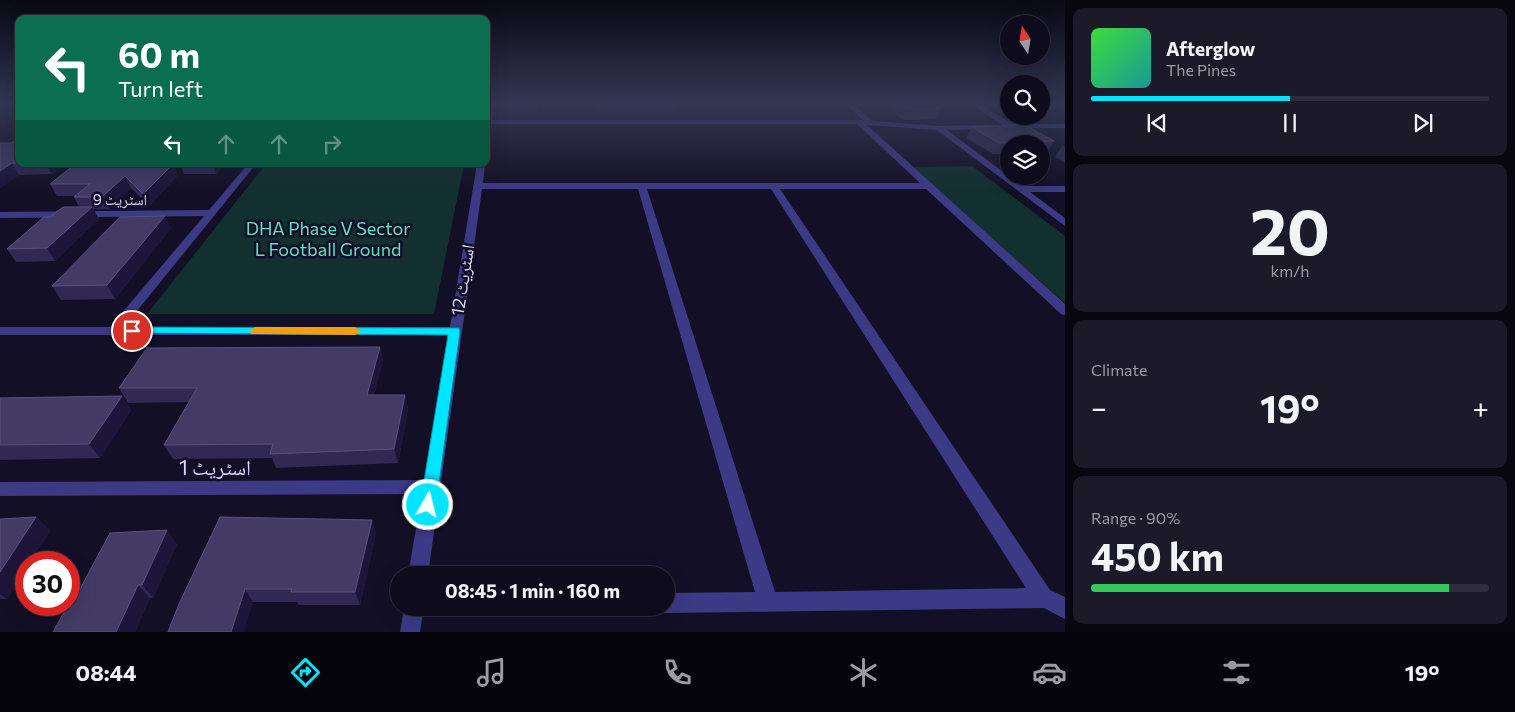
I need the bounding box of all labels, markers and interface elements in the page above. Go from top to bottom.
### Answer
north arrow [1000,15,1050,65]
map controls [1000,15,1050,185]
text: 60 m [118,32,200,75]
icon: left [35,35,100,100]
text: Afterglow [1166,37,1255,60]
text: The Pines [1166,60,1236,79]
text: Turn left [118,75,203,102]
button: search [1000,75,1050,125]
icon: previous [1143,109,1171,137]
icon: pause [1276,109,1304,137]
icon: next [1409,109,1437,137]
icon: left [159,130,187,158]
icon: ahead [212,130,240,158]
icon: ahead [265,130,293,158]
icon: right [318,130,346,158]
button: layers [1000,135,1050,185]
text: 20 [1250,189,1330,268]
street label: اسٹریٹ 9 [93,190,147,209]
park label: DHA Phase V Sector L Football Ground [246,217,410,260]
street label: اسٹریٹ 12 [446,243,479,317]
text: km/h [1271,261,1309,280]
pin [111,310,153,352]
icon: arrive [118,317,146,345]
text: Climate [1091,360,1147,379]
text: 19° [1260,384,1320,431]
text: − [1091,390,1107,424]
text: + [1473,390,1489,424]
street label: اسٹریٹ 1 [179,454,251,479]
position arrow [401,478,453,530]
text: Range · 90% [1091,508,1180,527]
text: 450 km [1091,532,1224,579]
speed limit sign: 30 [15,551,80,616]
text: 08:45 · 1 min · 160 m [445,579,620,602]
icon: directions [288,655,323,690]
icon: music [474,655,509,690]
icon: phone [660,655,695,690]
icon: climate [846,655,881,690]
icon: car [1032,655,1067,690]
icon: filters [1219,655,1254,690]
text: 08:44 [76,659,137,686]
text: 19° [1405,659,1439,686]

